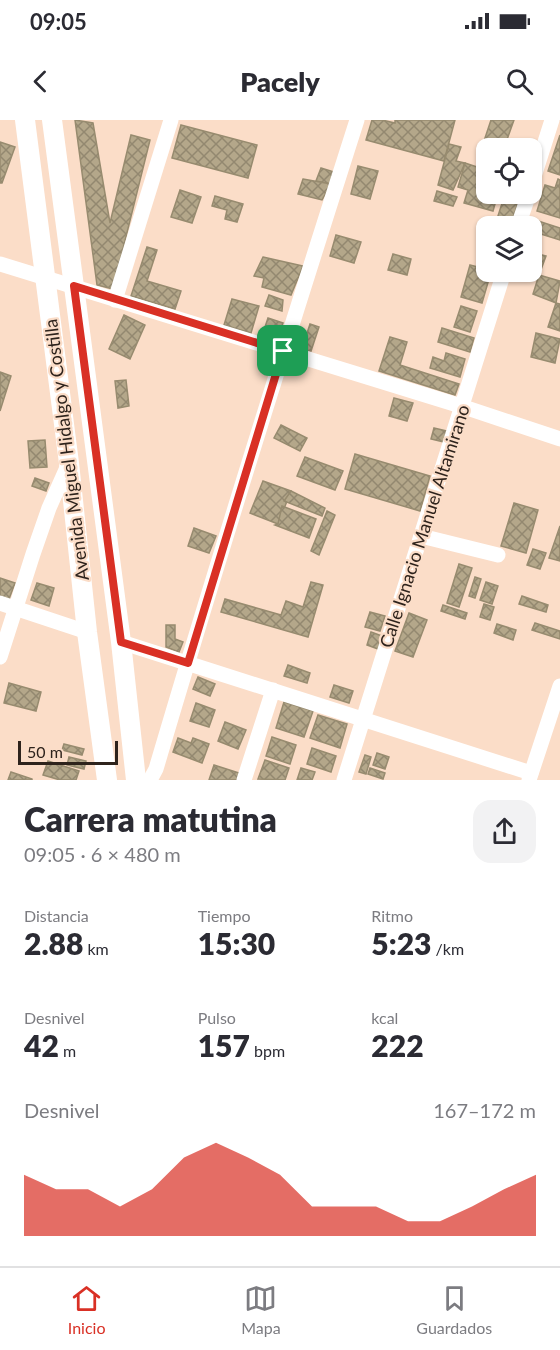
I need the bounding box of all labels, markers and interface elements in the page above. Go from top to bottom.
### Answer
text: 09:05 [30,8,87,35]
icon: back [24,65,57,98]
text: Pacely [240,65,320,98]
icon: search [503,65,536,98]
map controls [476,138,542,282]
button: locate [476,138,542,204]
button: layers [476,216,542,282]
street label: Avenida Miguel Hidalgo y Costilla [39,318,93,582]
pin [257,325,308,376]
icon: arrive [266,334,299,367]
street label: Calle Ignacio Manuel Altamirano [374,402,474,650]
scale bar [18,738,118,766]
text: 50 m [27,742,63,761]
text: Carrera matutina [24,799,277,839]
button: share [473,800,536,863]
text: 09:05 · 6 × 480 m [24,842,181,866]
text: Distancia [24,906,89,925]
text: Tiempo [198,906,251,925]
text: Ritmo [371,906,413,925]
text: 2.88 [24,925,83,961]
text: 15:30 [198,925,275,961]
text: 5:23 [371,925,431,961]
text: km [83,939,109,958]
text: /km [431,939,464,958]
text: Desnivel [24,1008,84,1027]
text: Pulso [198,1008,236,1027]
text: kcal [371,1008,398,1027]
text: 42 [24,1027,59,1063]
text: 157 [198,1027,250,1063]
text: 222 [371,1027,424,1063]
text: m [59,1041,76,1060]
text: bpm [250,1041,285,1060]
text: Desnivel [24,1098,100,1122]
text: 167–172 m [433,1098,536,1122]
tab: Inicio [68,1282,106,1337]
tab: Mapa [241,1282,281,1337]
tab: Guardados [416,1282,492,1337]

